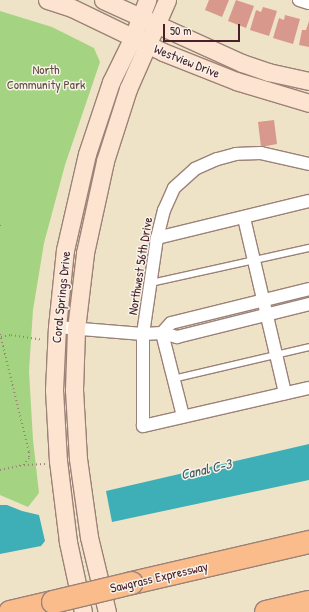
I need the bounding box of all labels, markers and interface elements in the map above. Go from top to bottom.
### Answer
scale bar [165,16,242,42]
text: 50 m [170,22,191,39]
street label: Westview Drive [152,41,222,81]
park label: North Community Park [7,62,85,93]
street label: Northwest 56th Drive [125,216,155,316]
street label: Coral Springs Drive [48,250,74,344]
water label: Canal C-3 [179,455,233,483]
street label: Sawgrass Expressway [109,558,209,596]

